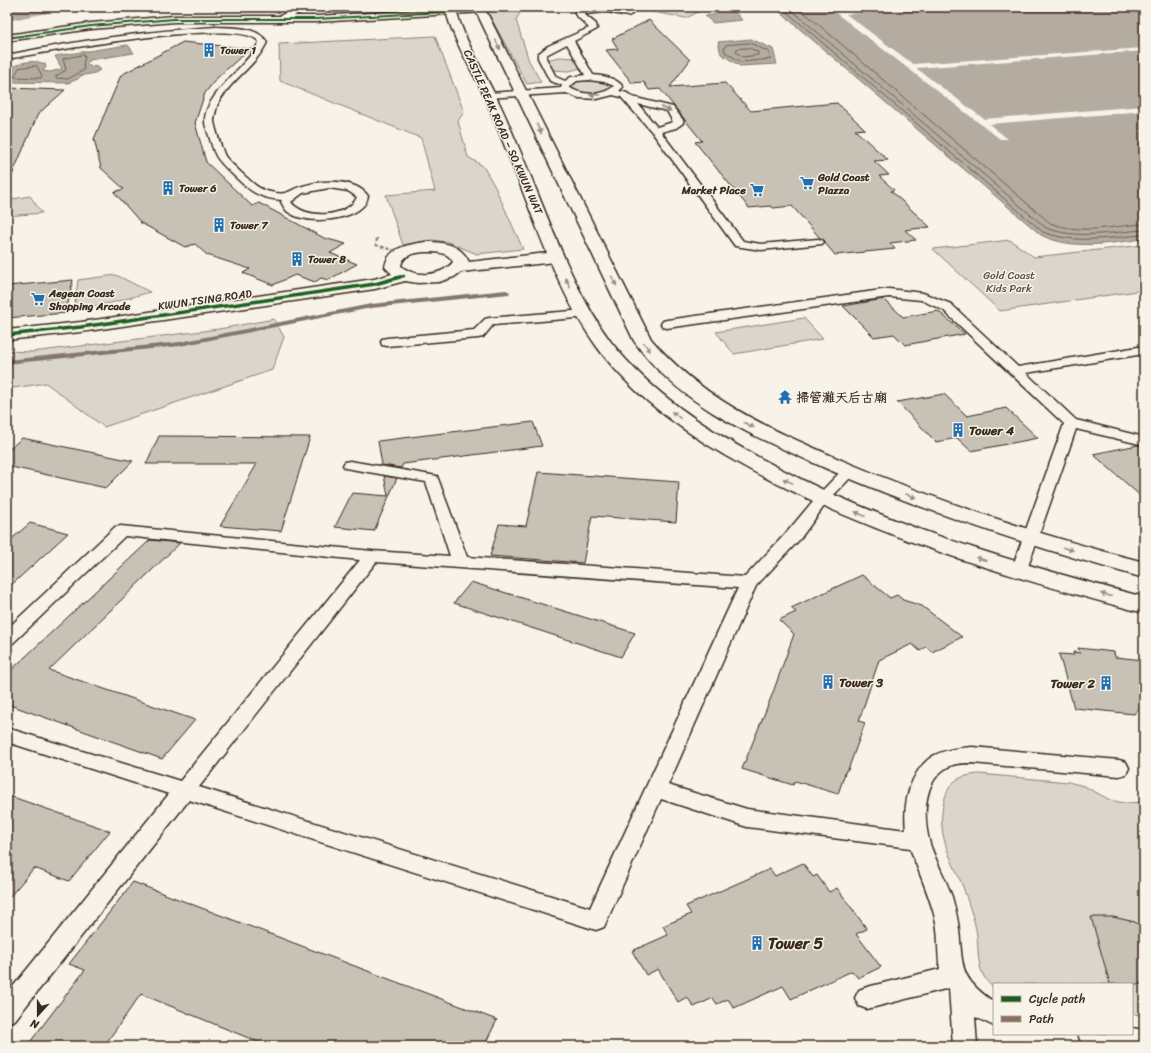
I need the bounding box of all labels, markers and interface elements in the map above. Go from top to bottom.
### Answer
one-way arrow [495,40,501,51]
place label: Tower 1 [220,41,256,60]
building icon: Tower 1 [201,42,217,58]
street label: CASTLE PEAK ROAD – SO KWUN WAT [458,46,549,219]
one-way arrow [589,92,601,99]
one-way arrow [661,107,673,113]
one-way arrow [535,123,542,134]
place label: Gold Coast Piazza [817,168,870,200]
supermarket icon: Gold Coast Piazza [799,175,815,191]
place label: Tower 6 [179,179,217,198]
building icon: Tower 6 [160,180,176,196]
place label: Market Place [681,181,746,200]
supermarket icon: Market Place [749,182,765,198]
place label: Tower 7 [230,216,269,235]
building icon: Tower 7 [211,217,227,233]
place label: Tower 8 [308,250,346,269]
building icon: Tower 8 [289,251,305,267]
park label: Gold Coast Kids Park [983,266,1035,298]
one-way arrow [611,276,617,287]
one-way arrow [565,278,571,289]
place label: Aegean Coast Shopping Arcade [48,284,131,316]
street label: KWUN TSING ROAD [157,284,254,316]
supermarket icon: Aegean Coast Shopping Arcade [30,291,46,307]
one-way arrow [643,341,651,352]
place label: 掃管灘天后古廟 [796,386,887,409]
temple icon: 掃管灘天后古廟 [777,389,793,405]
one-way arrow [671,411,682,419]
place label: Tower 4 [969,419,1015,442]
one-way arrow [743,422,755,428]
building icon: Tower 4 [950,422,966,438]
one-way arrow [783,477,794,484]
one-way arrow [906,493,917,499]
one-way arrow [853,510,865,516]
one-way arrow [1062,546,1074,552]
one-way arrow [975,556,987,562]
one-way arrow [1100,591,1113,597]
place label: Tower 3 [839,671,884,694]
place label: Tower 2 [1050,672,1095,695]
building icon: Tower 3 [820,674,836,690]
building icon: Tower 2 [1098,675,1114,691]
place label: Tower 5 [768,929,824,958]
building icon: Tower 5 [749,935,765,951]
legend [993,983,1133,1035]
text: Cycle path [1029,988,1085,1010]
north arrow [18,995,58,1035]
text: Path [1029,1008,1054,1030]
text: N [27,1013,42,1034]

